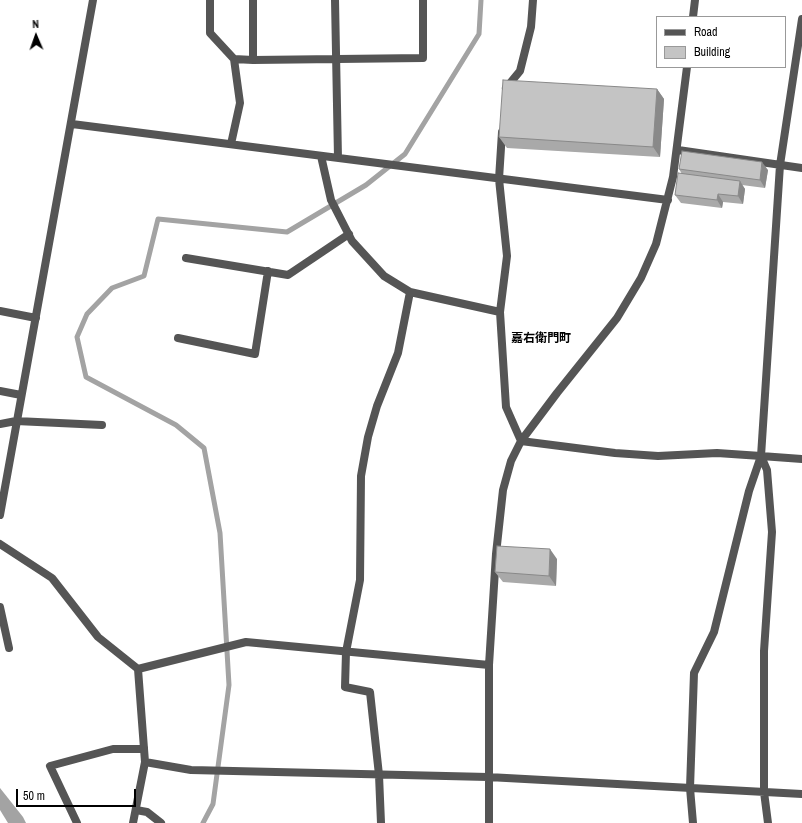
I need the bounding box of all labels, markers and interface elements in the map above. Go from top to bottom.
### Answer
north arrow [16,16,56,56]
legend [656,16,786,68]
text: N [32,17,39,31]
text: Road [694,24,718,40]
text: Building [694,44,730,60]
district label: 嘉右衛門町 [511,332,571,346]
scale bar [18,781,138,807]
text: 50 m [23,788,45,804]

